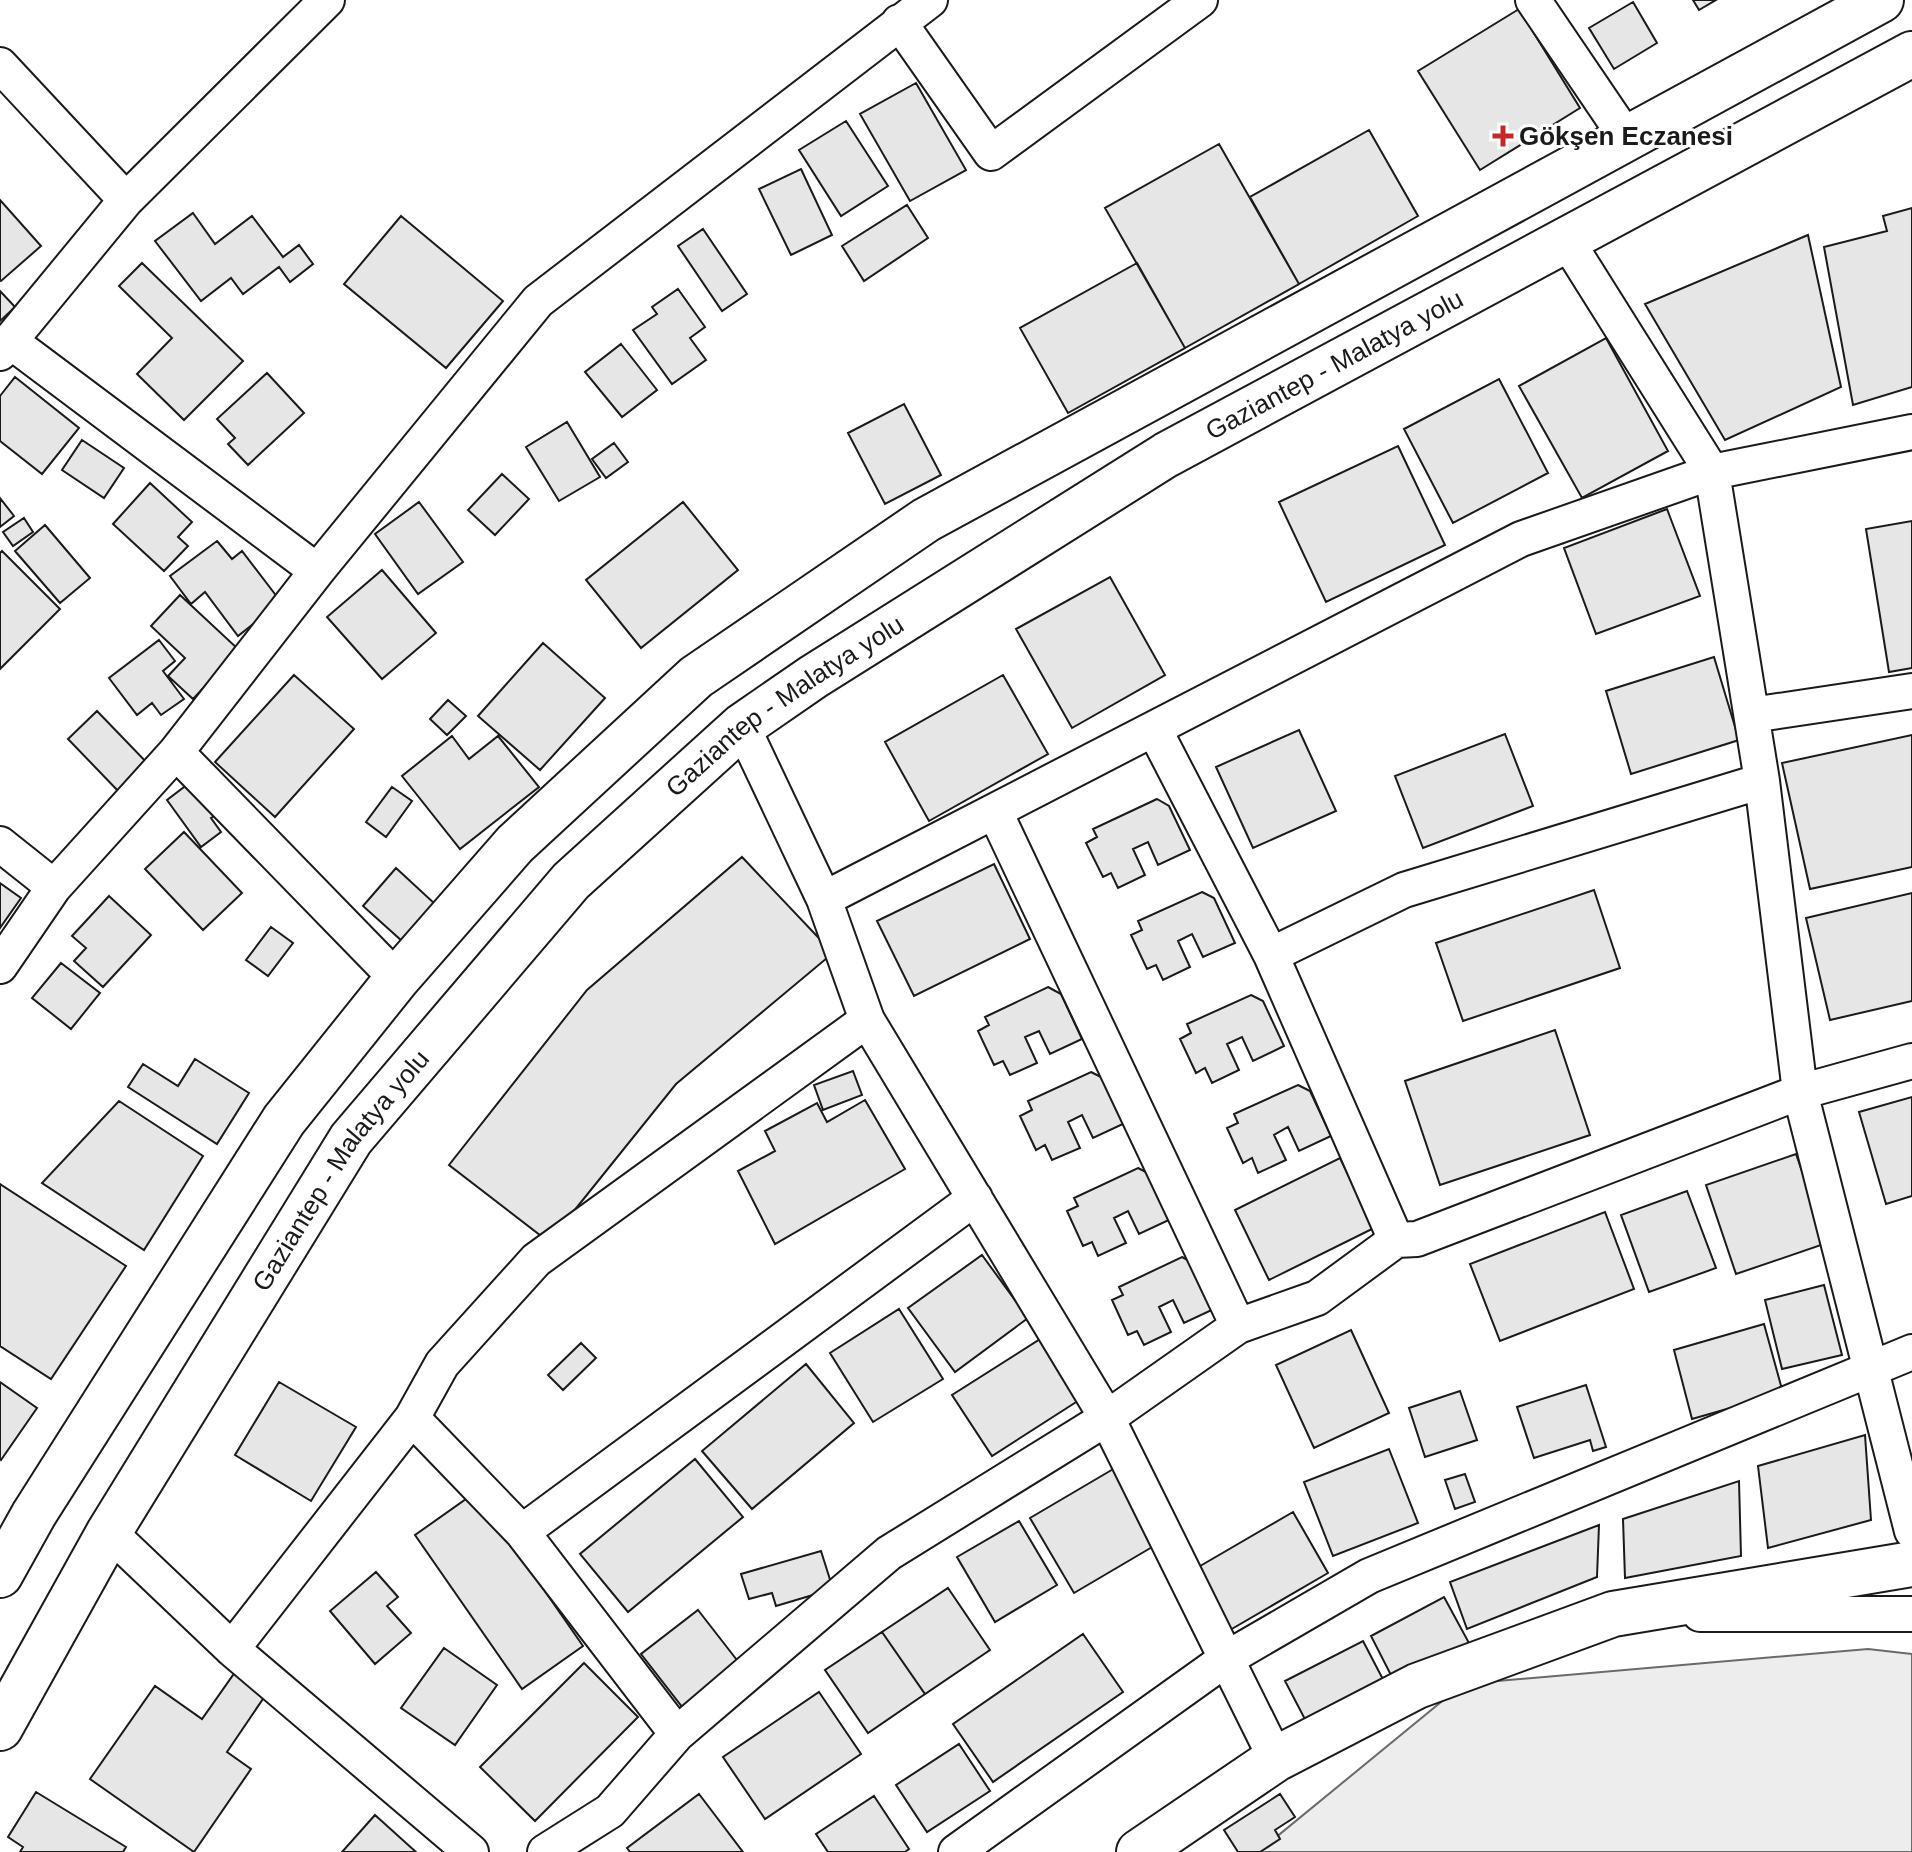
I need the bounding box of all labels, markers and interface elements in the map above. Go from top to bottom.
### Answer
place label: Gökşen Eczanesi [1519,121,1733,151]
marker: Gökşen Eczanesi [1494,127,1512,145]
street label: Gaziantep - Malatya yolu [1200,283,1468,446]
street label: Gaziantep - Malatya yolu [660,609,909,803]
street label: Gaziantep - Malatya yolu [246,1044,435,1296]

